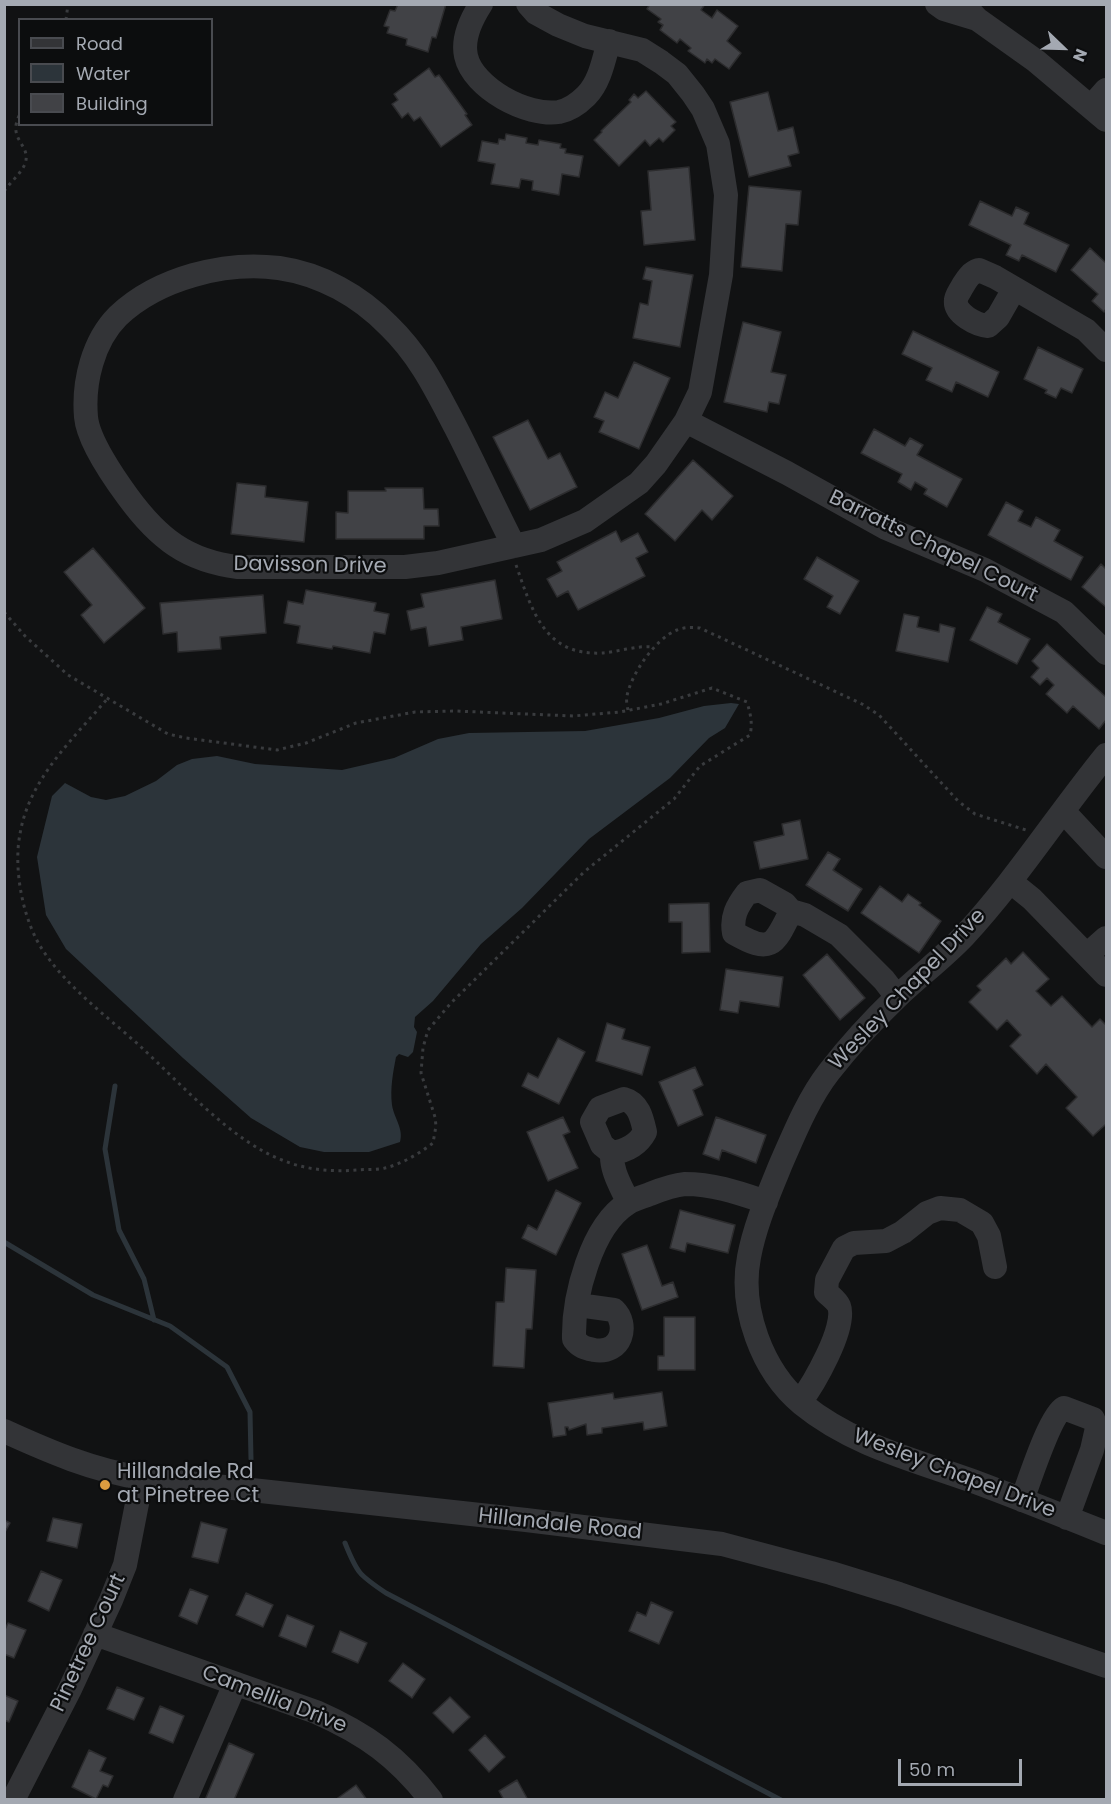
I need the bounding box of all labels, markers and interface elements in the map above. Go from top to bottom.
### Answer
legend [18,18,213,126]
north arrow [1033,18,1093,78]
text: Road [76,31,123,56]
text: N [1067,45,1093,65]
text: Water [76,61,130,86]
text: Building [76,91,148,116]
street label: Barratts Chapel Court [824,485,1042,609]
street label: Davisson Drive [233,552,387,580]
street label: Wesley Chapel Drive [824,904,992,1076]
street label: Wesley Chapel Drive [849,1424,1059,1524]
place label: Hillandale Rd at Pinetree Ct [117,1460,259,1510]
marker: Hillandale Rd at Pinetree Ct [98,1478,112,1492]
street label: Hillandale Road [477,1504,643,1546]
street label: Pinetree Court [46,1570,132,1716]
street label: Camellia Drive [198,1661,350,1739]
scale bar [901,1747,1026,1785]
text: 50 m [909,1757,955,1782]

